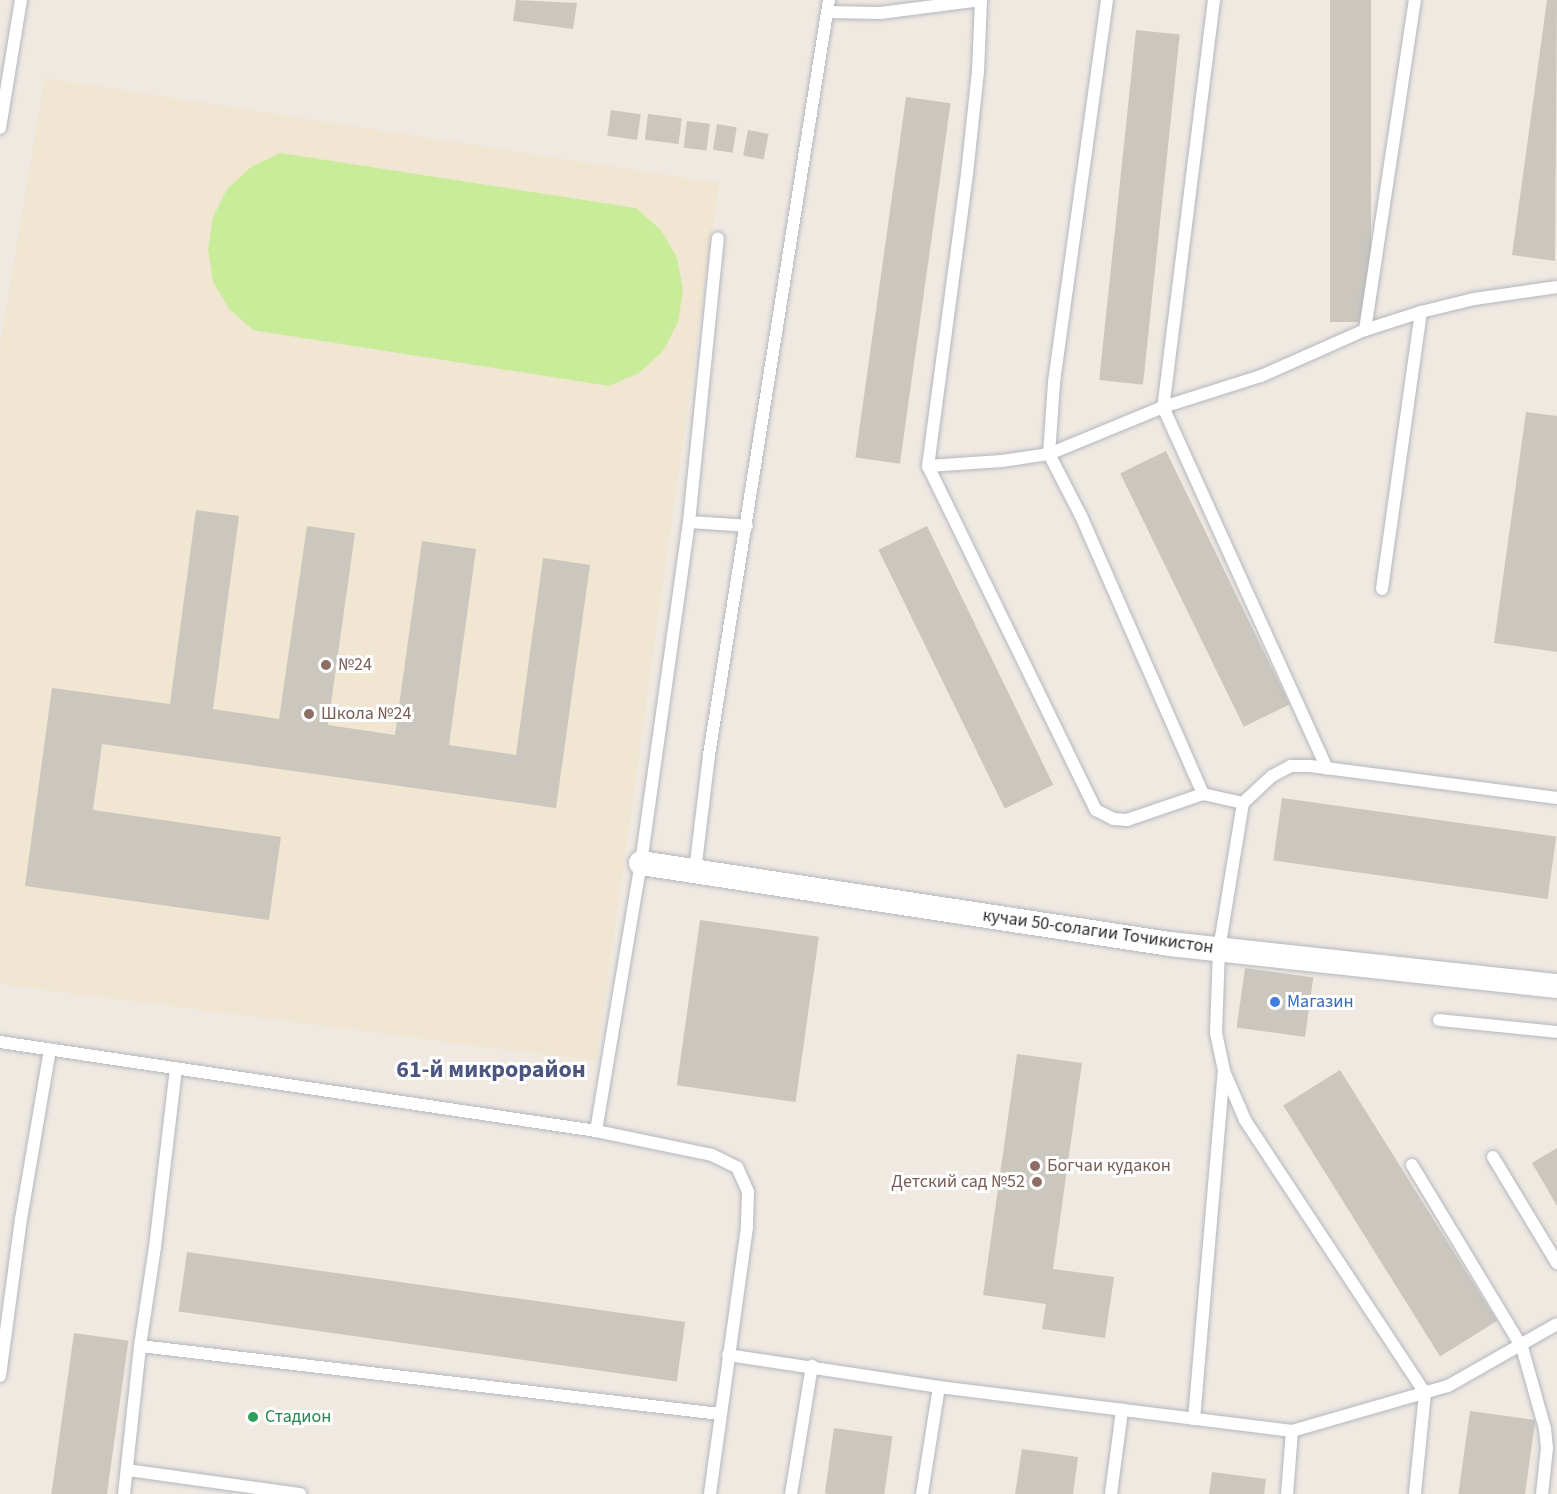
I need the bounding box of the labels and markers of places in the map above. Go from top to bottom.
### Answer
place label: №24 [338,654,372,676]
marker: №24 [319,658,333,672]
place label: Школа №24 [321,703,411,725]
marker: Школа №24 [302,707,316,721]
place label: Магазин [1287,991,1354,1013]
marker: Магазин [1268,995,1282,1009]
place label: Богчаи кудакон [1047,1155,1171,1177]
marker: Богчаи кудакон [1028,1159,1042,1173]
place label: Детский сад №52 [891,1171,1025,1193]
marker: Детский сад №52 [1030,1175,1044,1189]
place label: Стадион [265,1406,331,1428]
marker: Стадион [246,1410,260,1424]

